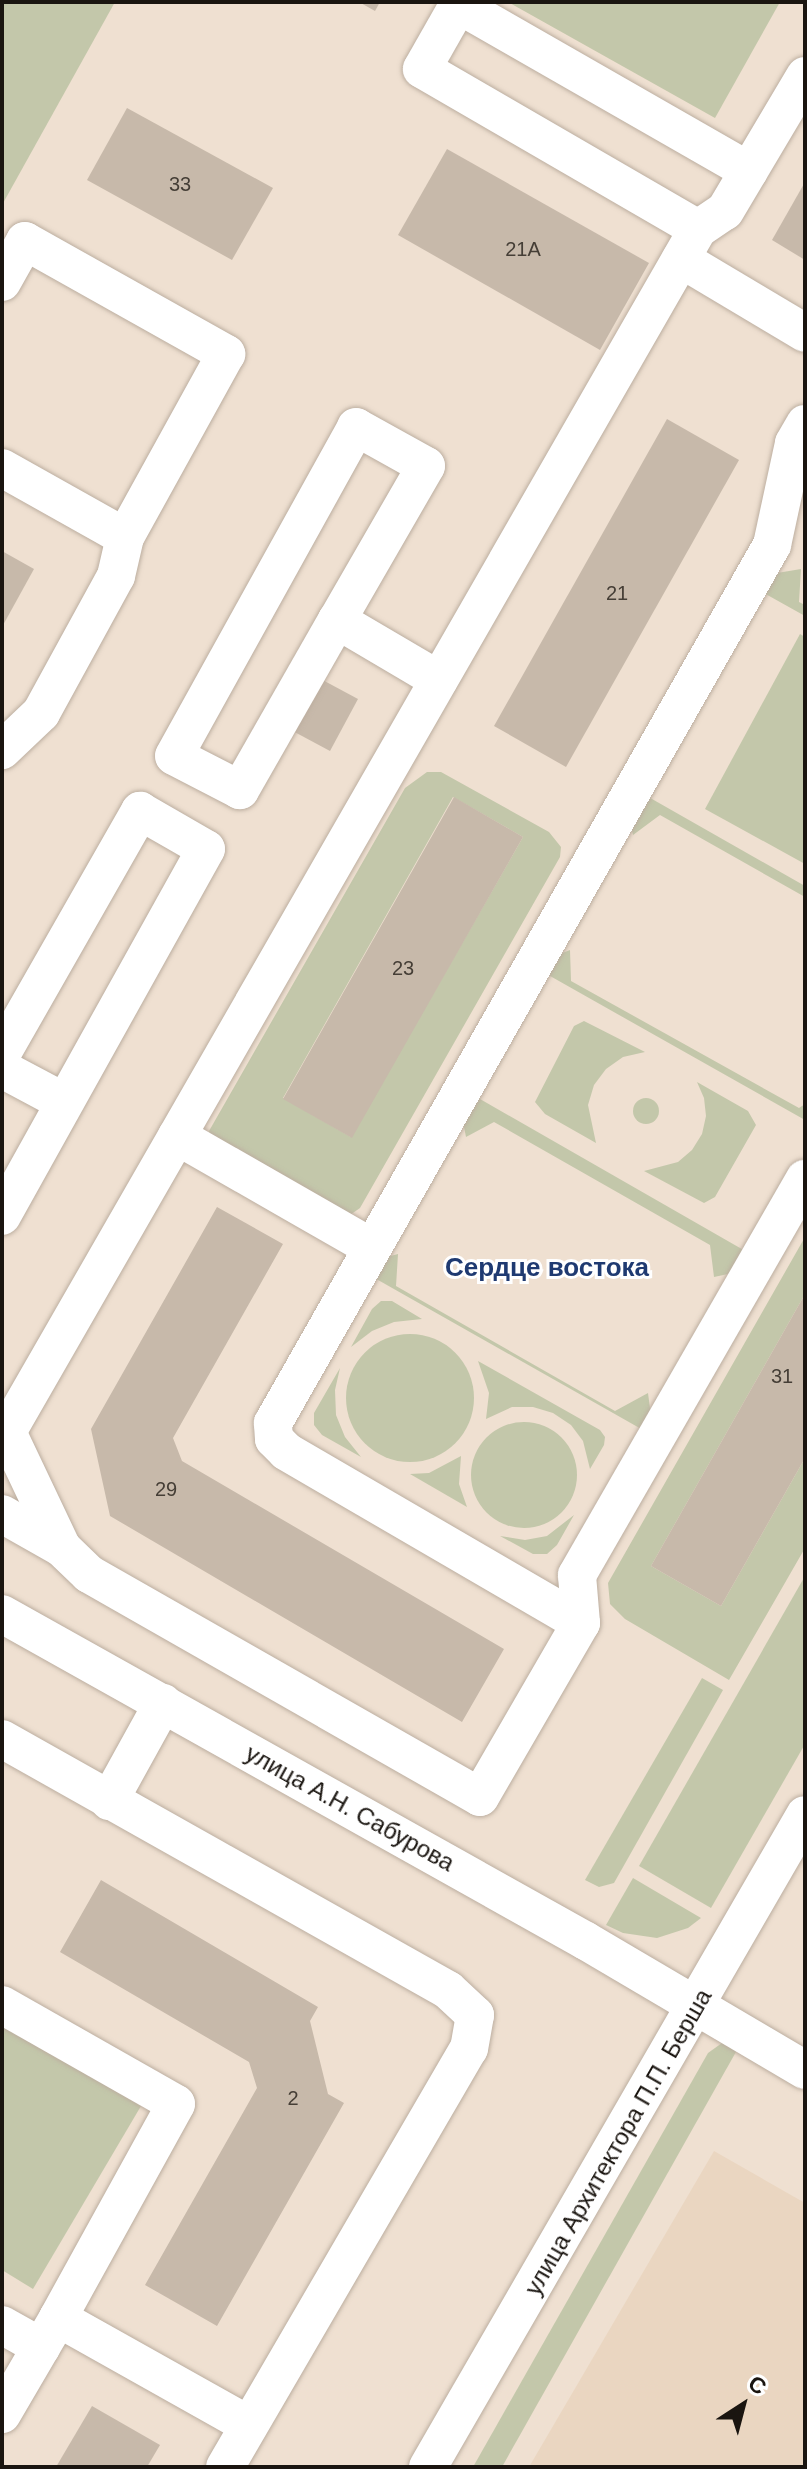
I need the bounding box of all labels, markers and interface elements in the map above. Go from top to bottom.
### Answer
house number: 33 [169,172,191,196]
house number: 21А [505,237,541,261]
house number: 21 [606,581,628,605]
house number: 23 [392,956,414,980]
district label: Сердце востока [445,1252,649,1284]
house number: 31 [771,1364,793,1388]
house number: 29 [155,1477,177,1501]
street label: улица А.Н. Сабурова [241,1739,459,1877]
street label: улица Архитектора П.П. Берша [518,1984,718,2300]
house number: 2 [287,2086,299,2110]
north arrow [703,2365,783,2445]
text: С [744,2370,771,2400]

